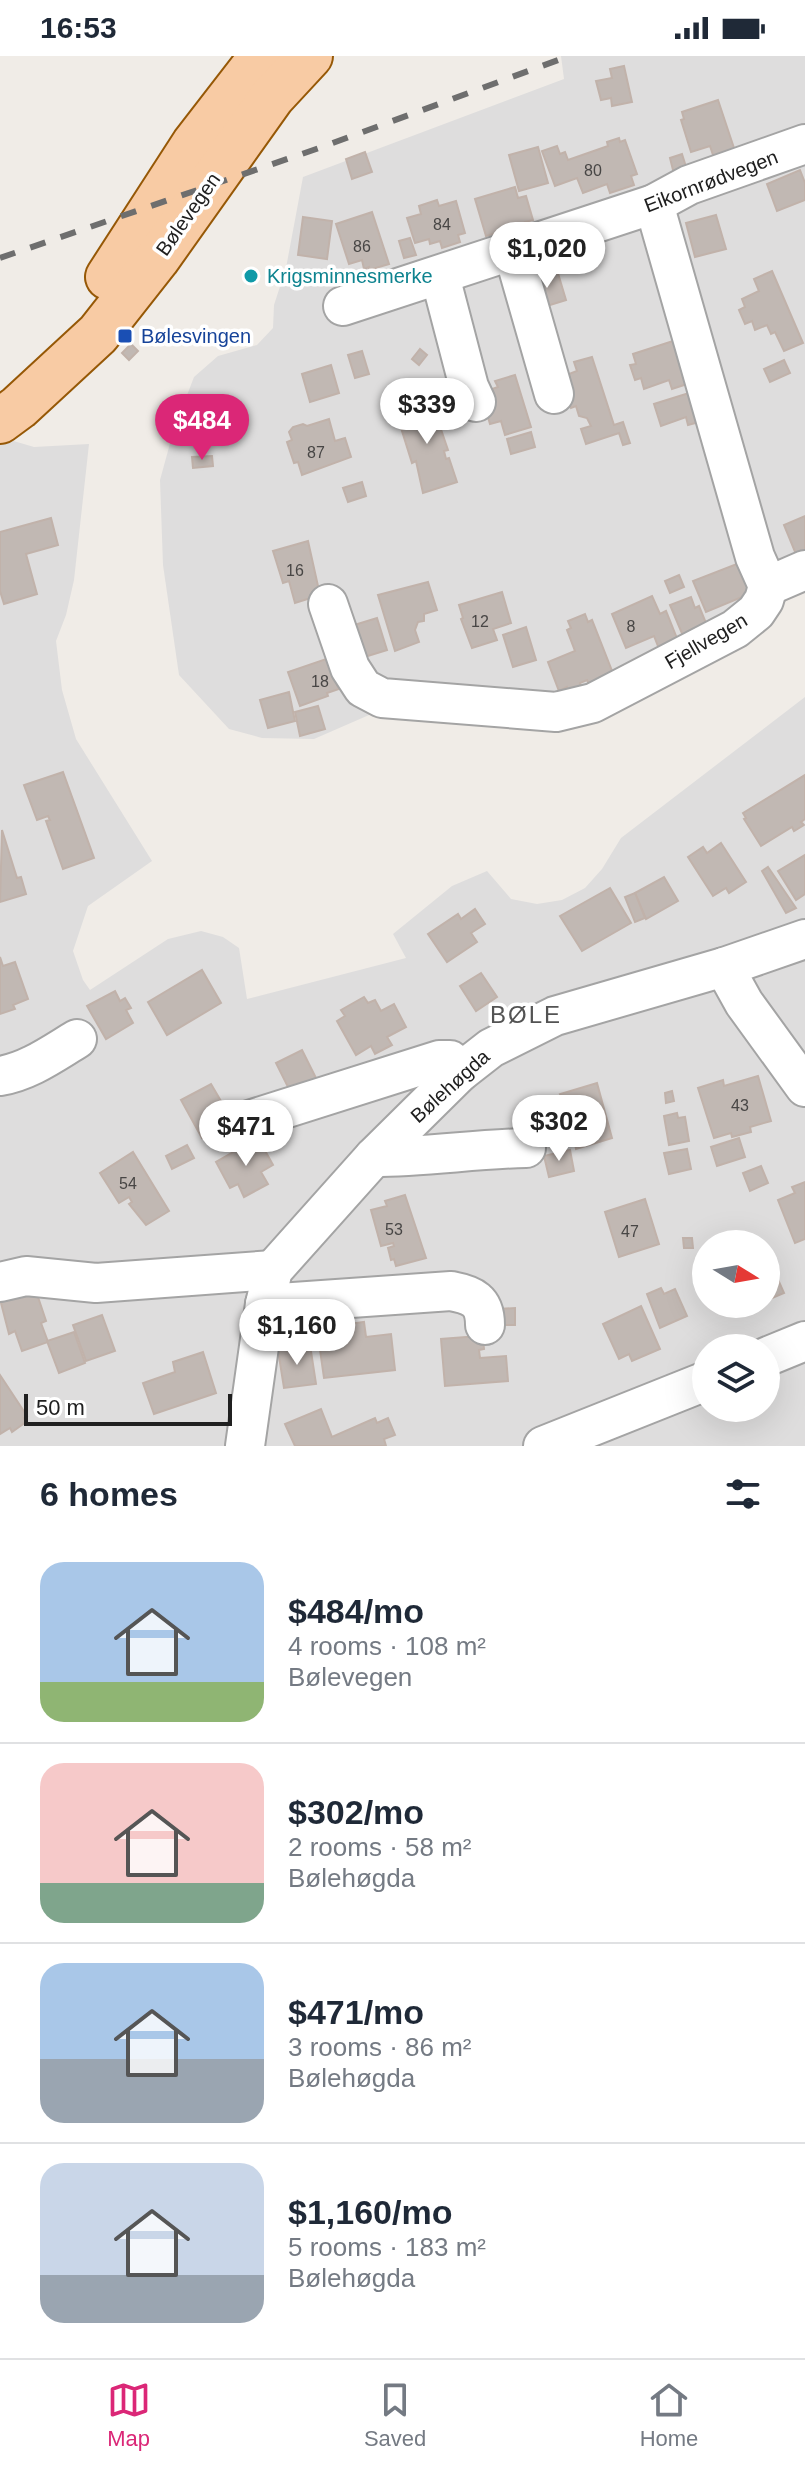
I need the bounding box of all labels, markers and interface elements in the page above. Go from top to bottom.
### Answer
text: 16:53 [40,11,117,44]
street label: Eikornrødvegen [641,145,781,217]
house number: 80 [584,162,602,179]
street label: Bølevegen [152,169,224,259]
house number: 84 [433,216,451,233]
pin: $1,020 [482,222,612,290]
text: $1,020 [507,233,587,263]
house number: 86 [353,238,371,255]
place label: Krigsminnesmerke [267,265,433,287]
marker: Krigsminnesmerke [242,267,260,285]
place label: Bølesvingen [141,325,251,347]
marker: Bølesvingen [116,327,134,345]
pin: $339 [380,378,474,446]
text: $339 [398,389,456,419]
pin: $484 [155,394,249,462]
text: $484 [173,405,231,435]
house number: 87 [307,444,325,461]
house number: 16 [286,562,304,579]
street label: Fjellvegen [661,609,751,673]
house number: 12 [471,613,489,630]
house number: 8 [627,618,636,635]
house number: 18 [311,673,329,690]
district label: BØLE [490,1001,562,1028]
street label: Bølehøgda [406,1045,494,1127]
pin: $302 [512,1095,606,1163]
house number: 43 [731,1097,749,1114]
pin: $471 [199,1100,293,1168]
text: $302 [530,1106,588,1136]
text: $471 [217,1111,275,1141]
house number: 54 [119,1175,137,1192]
house number: 53 [385,1221,403,1238]
house number: 47 [621,1223,639,1240]
north arrow [692,1230,780,1318]
map controls [692,1230,780,1422]
pin: $1,160 [232,1299,362,1367]
text: $1,160 [257,1310,337,1340]
button: layers [692,1334,780,1422]
scale bar [24,1390,232,1426]
text: 50 m [36,1395,85,1420]
icon: filters [721,1472,765,1516]
text: 6 homes [40,1475,178,1513]
text: $484/mo [288,1592,424,1630]
icon: home [104,1594,200,1690]
text: 4 rooms · 108 m² [288,1631,486,1661]
text: Bølevegen [288,1662,412,1692]
text: $302/mo [288,1793,424,1831]
icon: home [104,1795,200,1891]
text: 2 rooms · 58 m² [288,1832,472,1862]
text: Bølehøgda [288,1863,415,1893]
text: $471/mo [288,1993,424,2031]
icon: home [104,1995,200,2091]
text: 3 rooms · 86 m² [288,2032,472,2062]
text: Bølehøgda [288,2063,415,2093]
text: $1,160/mo [288,2193,452,2231]
icon: home [104,2195,200,2291]
text: 5 rooms · 183 m² [288,2232,486,2262]
text: Bølehøgda [288,2263,415,2293]
tab: Map [107,2378,151,2452]
tab: Saved [364,2378,426,2452]
tab: Home [640,2378,698,2452]

